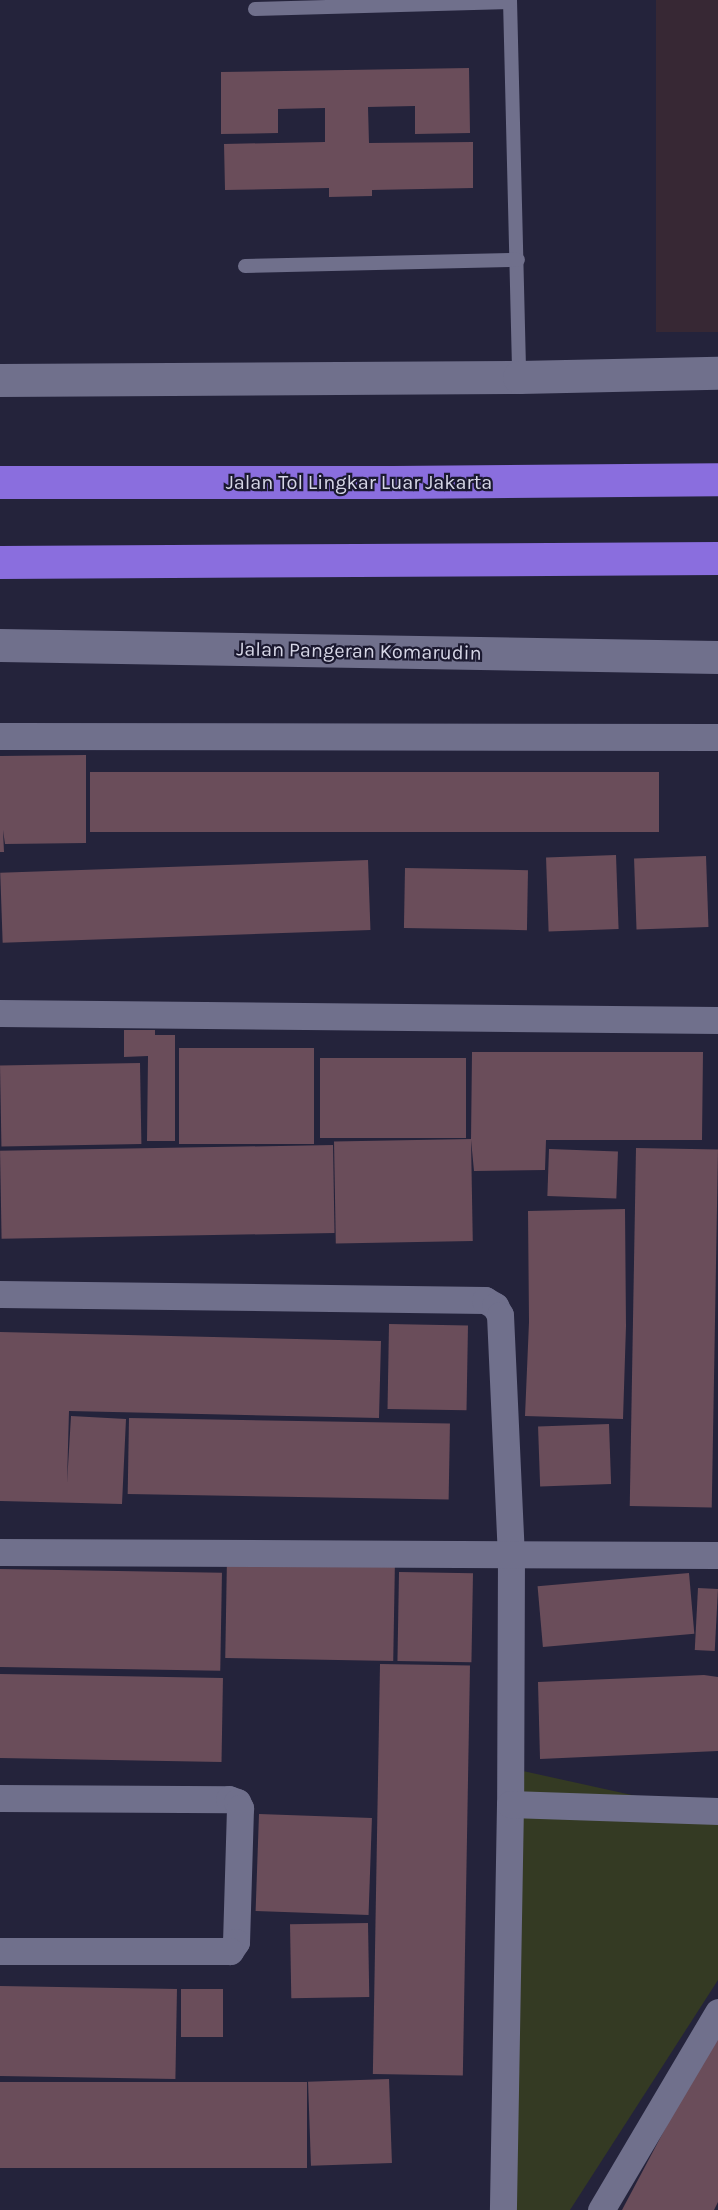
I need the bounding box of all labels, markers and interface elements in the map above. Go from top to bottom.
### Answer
street label: Jalan Tol Lingkar Luar Jakarta [226,470,492,494]
street label: Jalan Pangeran Komarudin [236,637,482,665]

